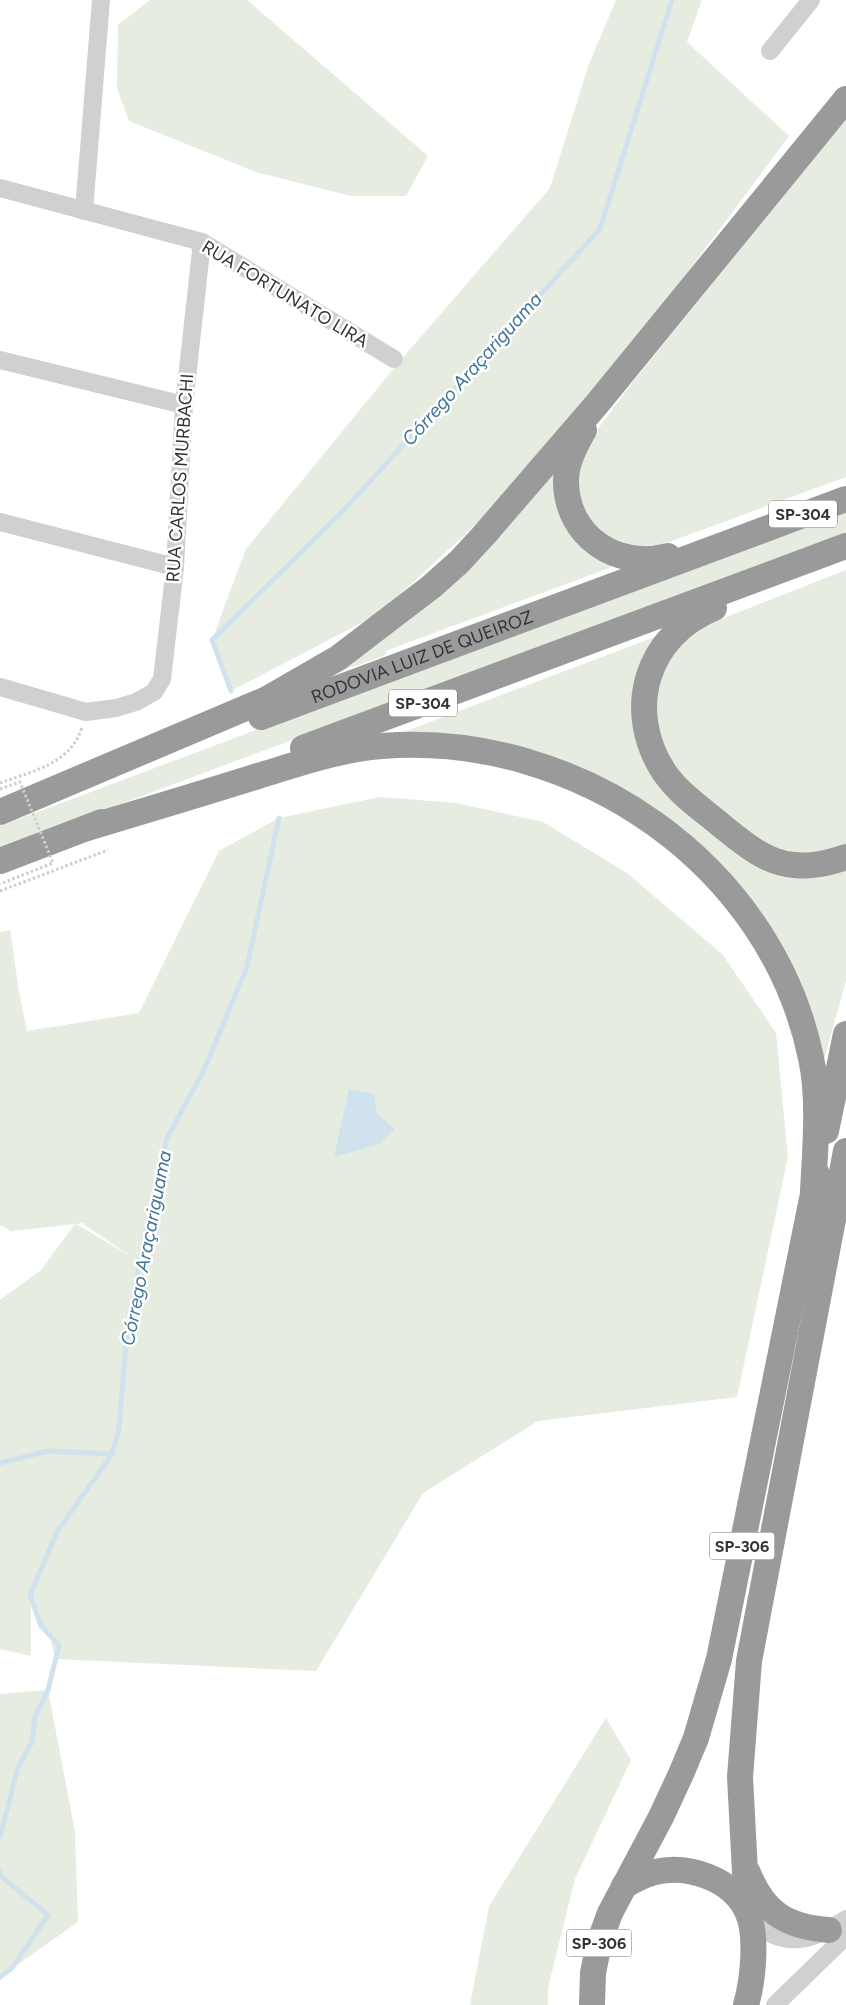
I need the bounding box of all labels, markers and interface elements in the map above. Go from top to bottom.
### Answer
street label: RUA FORTUNATO LIRA [198,236,372,352]
water label: Córrego Araçariguama [397,288,547,450]
street label: RUA CARLOS MURBACHI [162,373,198,583]
road number: SP-304 [769,500,837,528]
street label: RODOVIA LUIZ DE QUEIROZ [308,606,536,708]
road number: SP-304 [389,690,457,716]
water label: Córrego Araçariguama [116,1149,176,1347]
road number: SP-306 [710,1532,774,1560]
road number: SP-306 [566,1930,632,1956]

